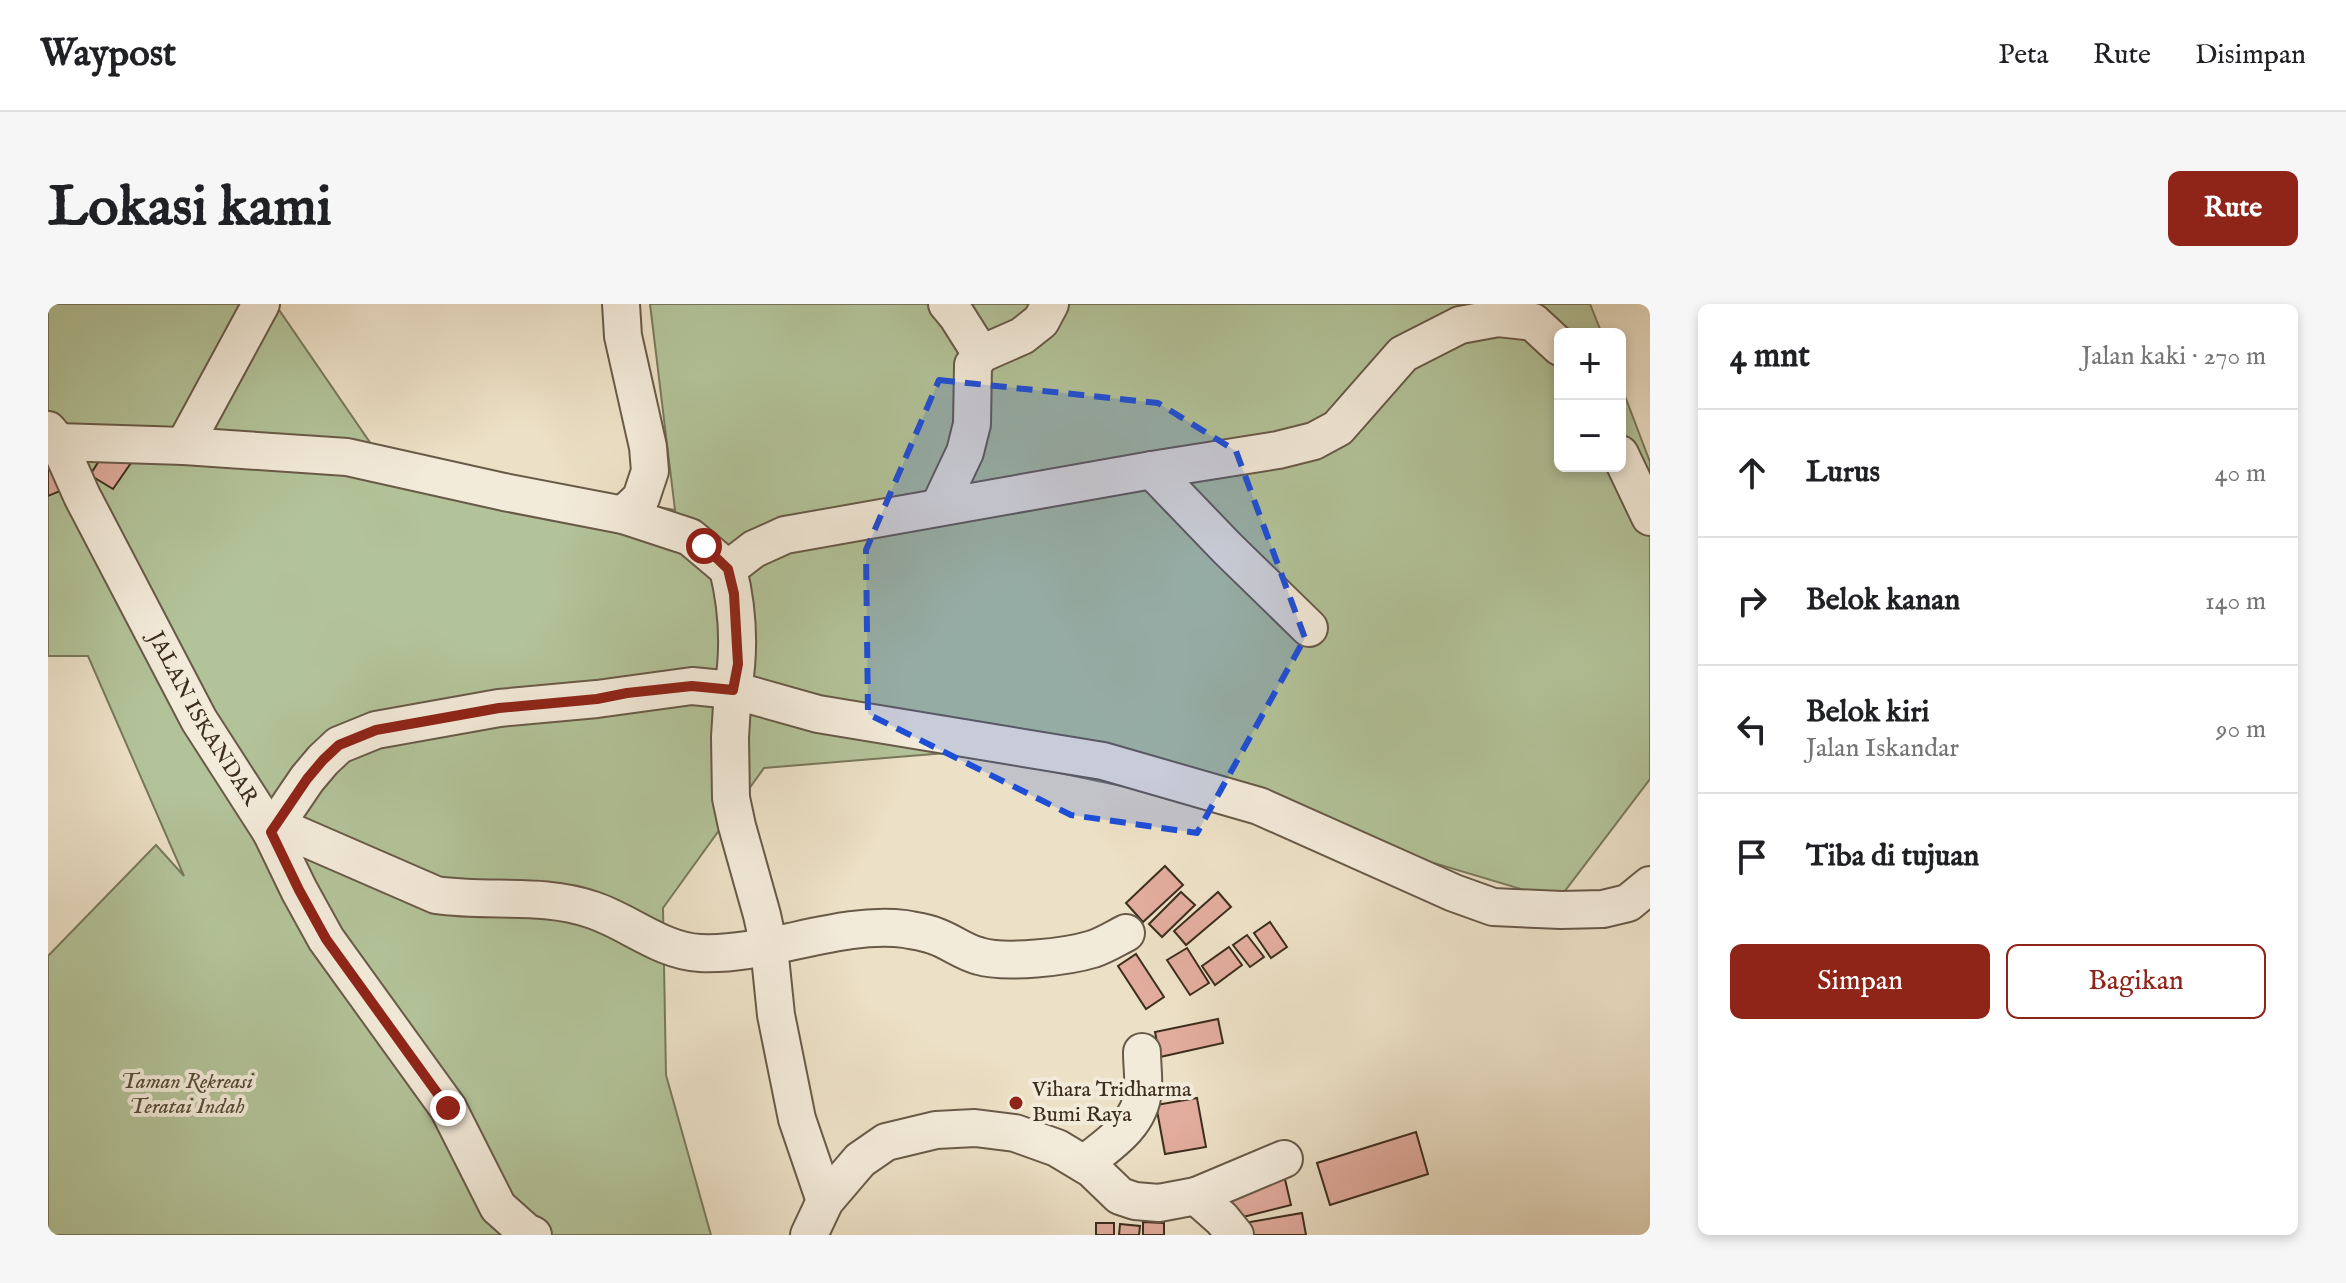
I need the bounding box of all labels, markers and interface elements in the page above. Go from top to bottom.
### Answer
text: Waypost [40,31,176,79]
text: Peta [1998,38,2049,73]
text: Rute [2093,38,2151,73]
text: Disimpan [2195,38,2306,73]
button: Rute [2168,171,2298,246]
text: Lokasi kami [48,173,332,244]
map controls [1554,328,1626,472]
button: + [1554,328,1626,400]
text: 4 mnt [1730,335,1810,378]
text: Jalan kaki · 270 m [2081,340,2266,373]
button: − [1554,400,1626,472]
icon: ahead [1730,451,1774,495]
text: Lurus [1806,454,1880,492]
text: 40 m [2215,457,2266,490]
route start [686,528,722,564]
icon: right [1730,579,1774,623]
text: Belok kanan [1806,582,1960,620]
text: 140 m [2205,585,2266,618]
street label: JALAN ISKANDAR [140,624,265,812]
text: Belok kiri [1806,694,1929,732]
icon: left [1730,707,1774,751]
text: 90 m [2216,713,2266,746]
text: Jalan Iskandar [1806,732,1959,765]
icon: arrive [1730,835,1774,879]
text: Tiba di tujuan [1806,838,1979,876]
button: Simpan [1730,944,1990,1019]
button: Bagikan [2006,944,2266,1019]
park label: Taman Rekreasi Teratai Indah [121,1068,255,1121]
place label: Vihara Tridharma Bumi Raya [1031,1076,1192,1129]
route end [430,1090,466,1126]
marker: Vihara Tridharma Bumi Raya [1007,1094,1025,1112]

